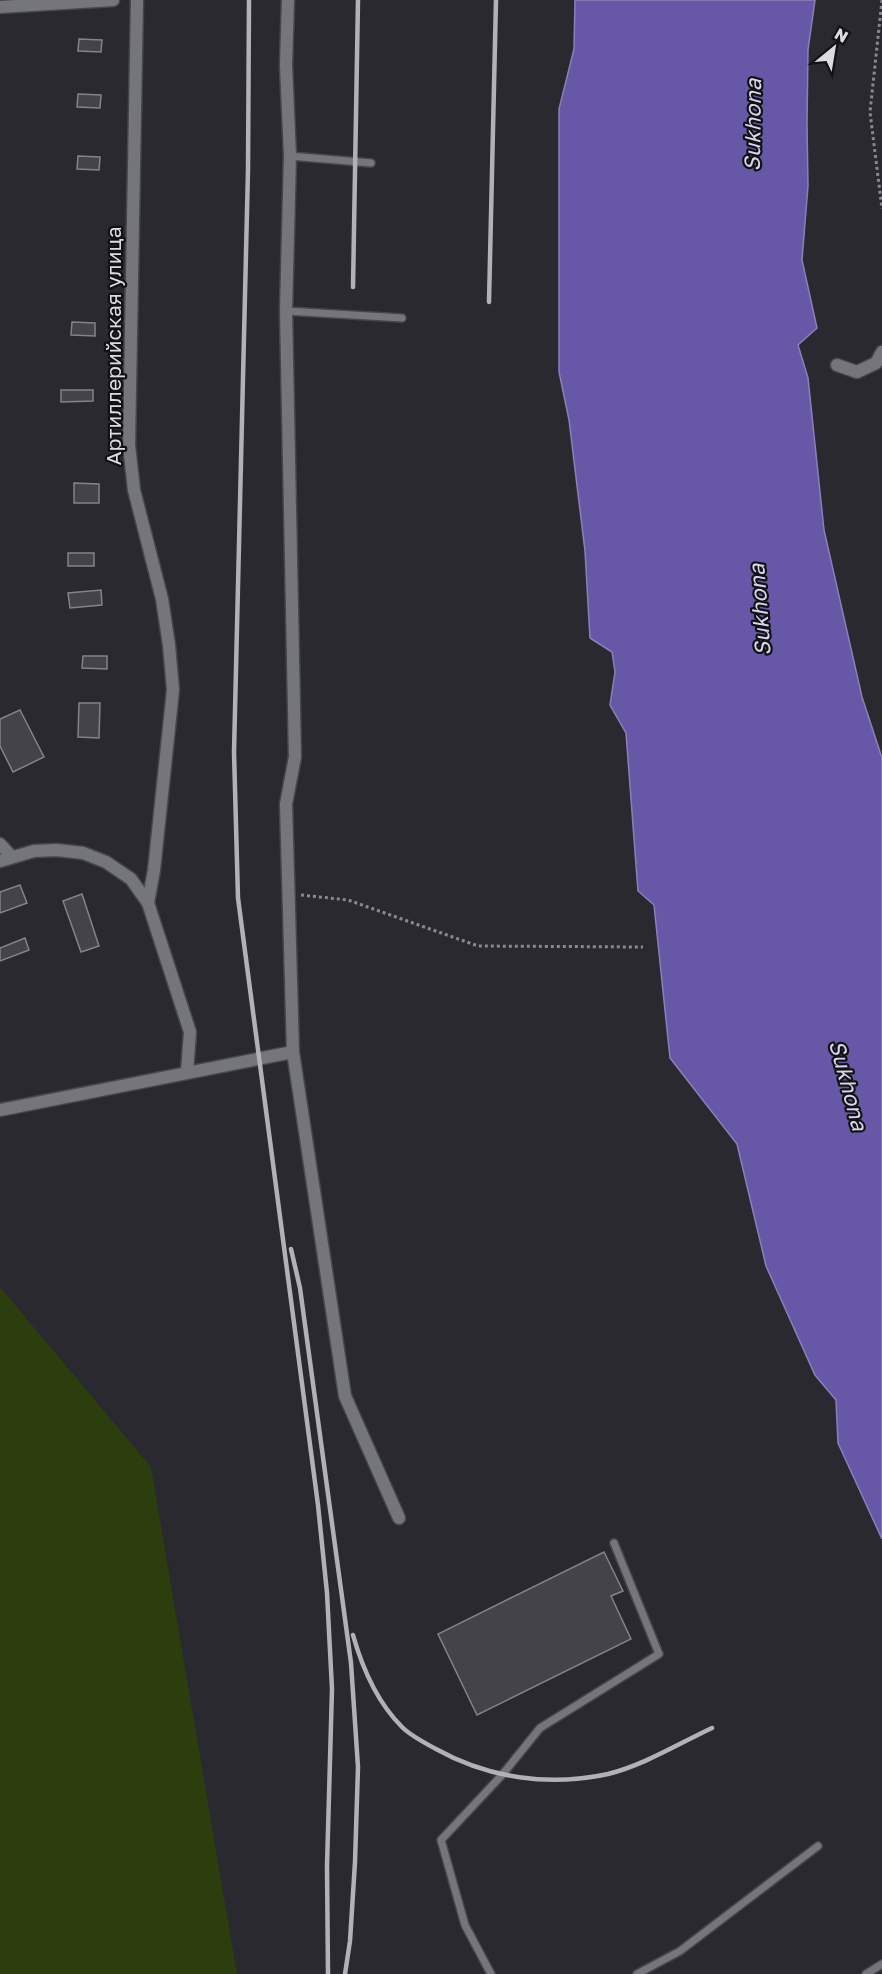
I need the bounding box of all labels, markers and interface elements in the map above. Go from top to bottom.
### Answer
north arrow [804,18,864,78]
text: N [831,23,852,47]
water label: Sukhona [738,77,766,171]
street label: Артиллерийская улица [100,226,126,466]
water label: Sukhona [742,561,776,657]
water label: Sukhona [824,1037,874,1135]

